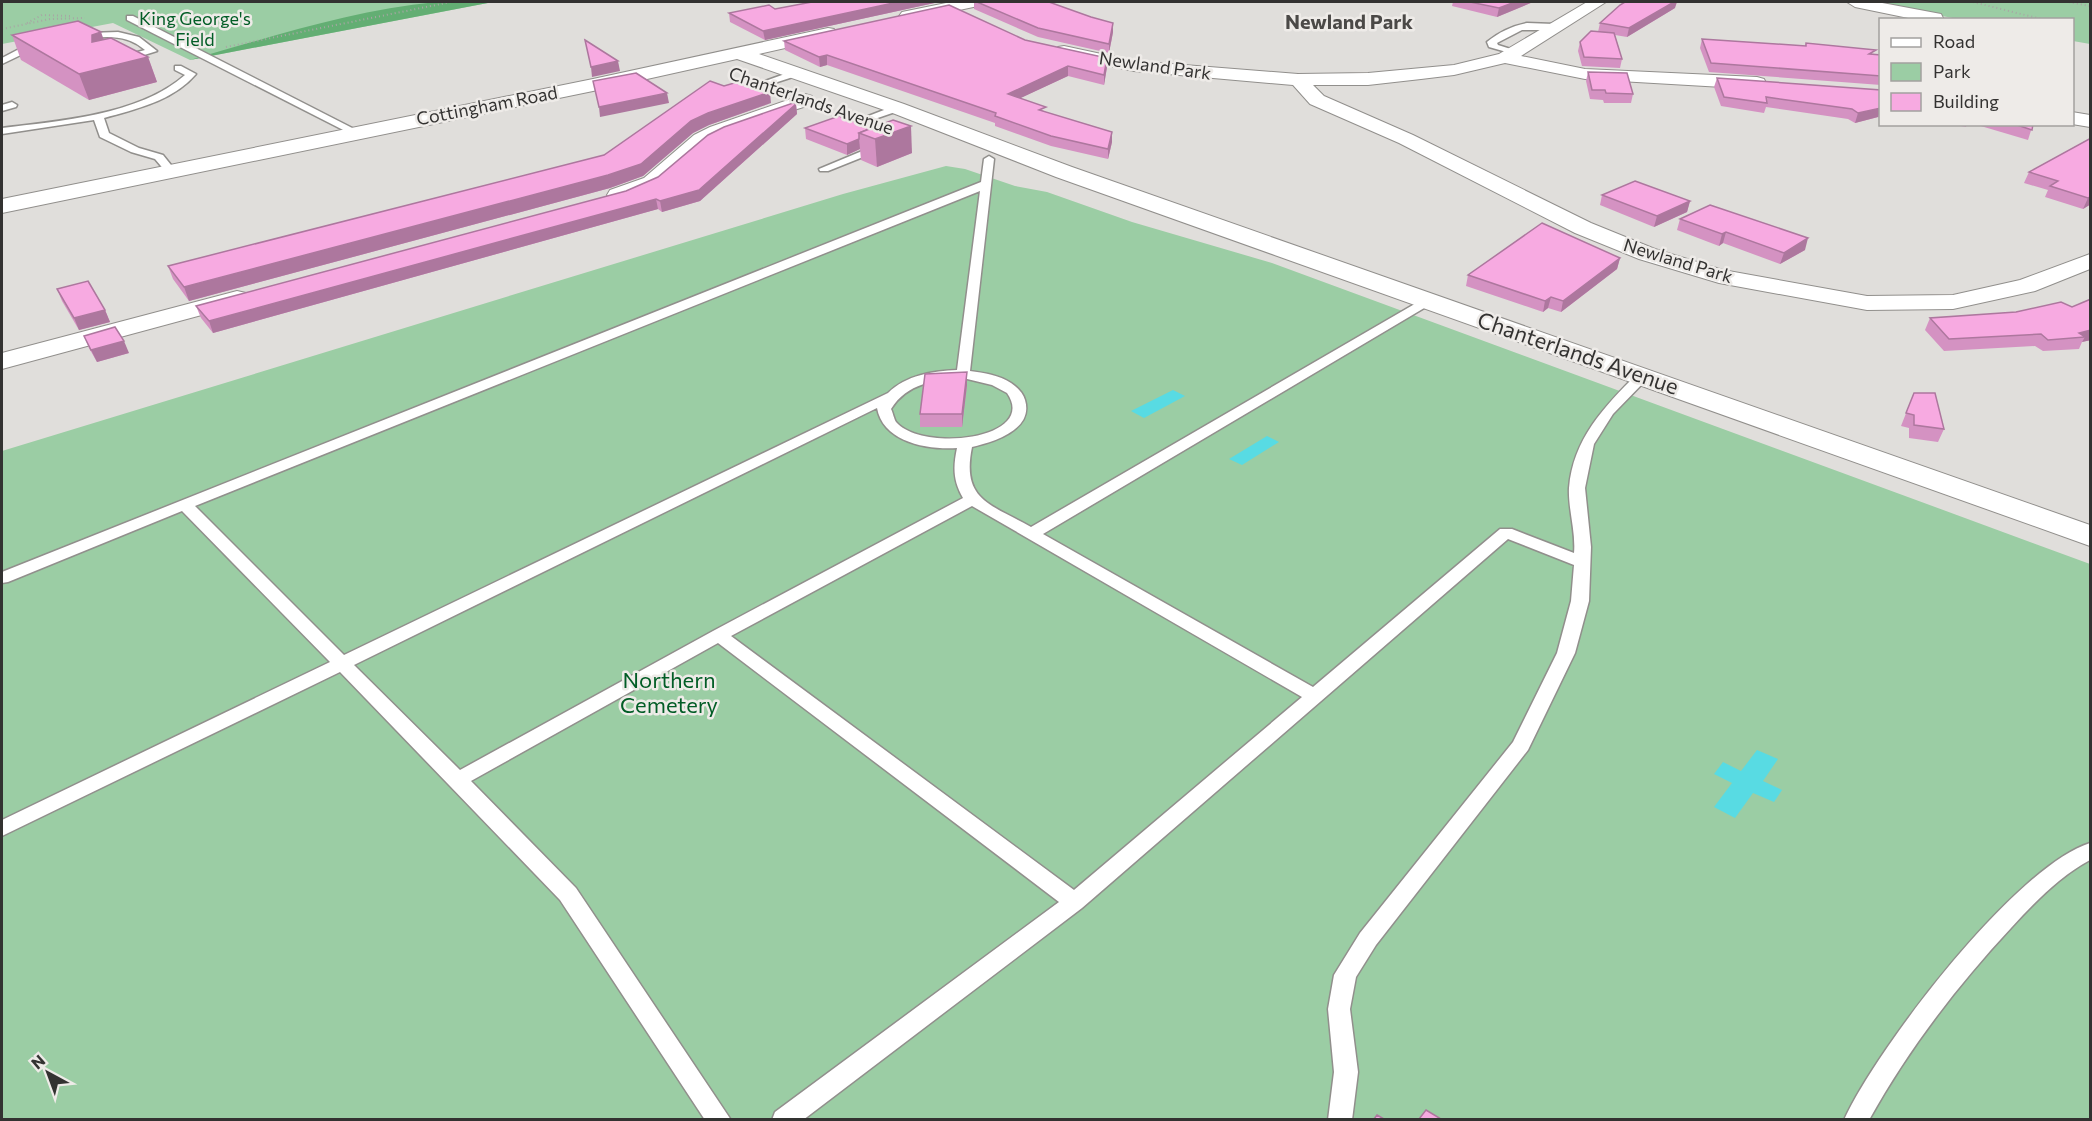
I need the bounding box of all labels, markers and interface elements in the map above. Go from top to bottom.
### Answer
park label: King George's Field [139,7,251,50]
district label: Newland Park [1285,9,1414,33]
legend [1879,18,2074,126]
text: Road [1933,30,1975,52]
street label: Newland Park [1098,46,1213,84]
text: Park [1933,60,1971,82]
street label: Chanterlands Avenue [726,62,897,139]
street label: Cottingham Road [414,81,559,129]
text: Building [1933,90,1999,112]
street label: Newland Park [1621,233,1736,287]
street label: Chanterlands Avenue [1474,305,1682,400]
park label: Northern Cemetery [620,666,718,718]
north arrow [18,1043,78,1103]
text: N [27,1050,49,1072]

